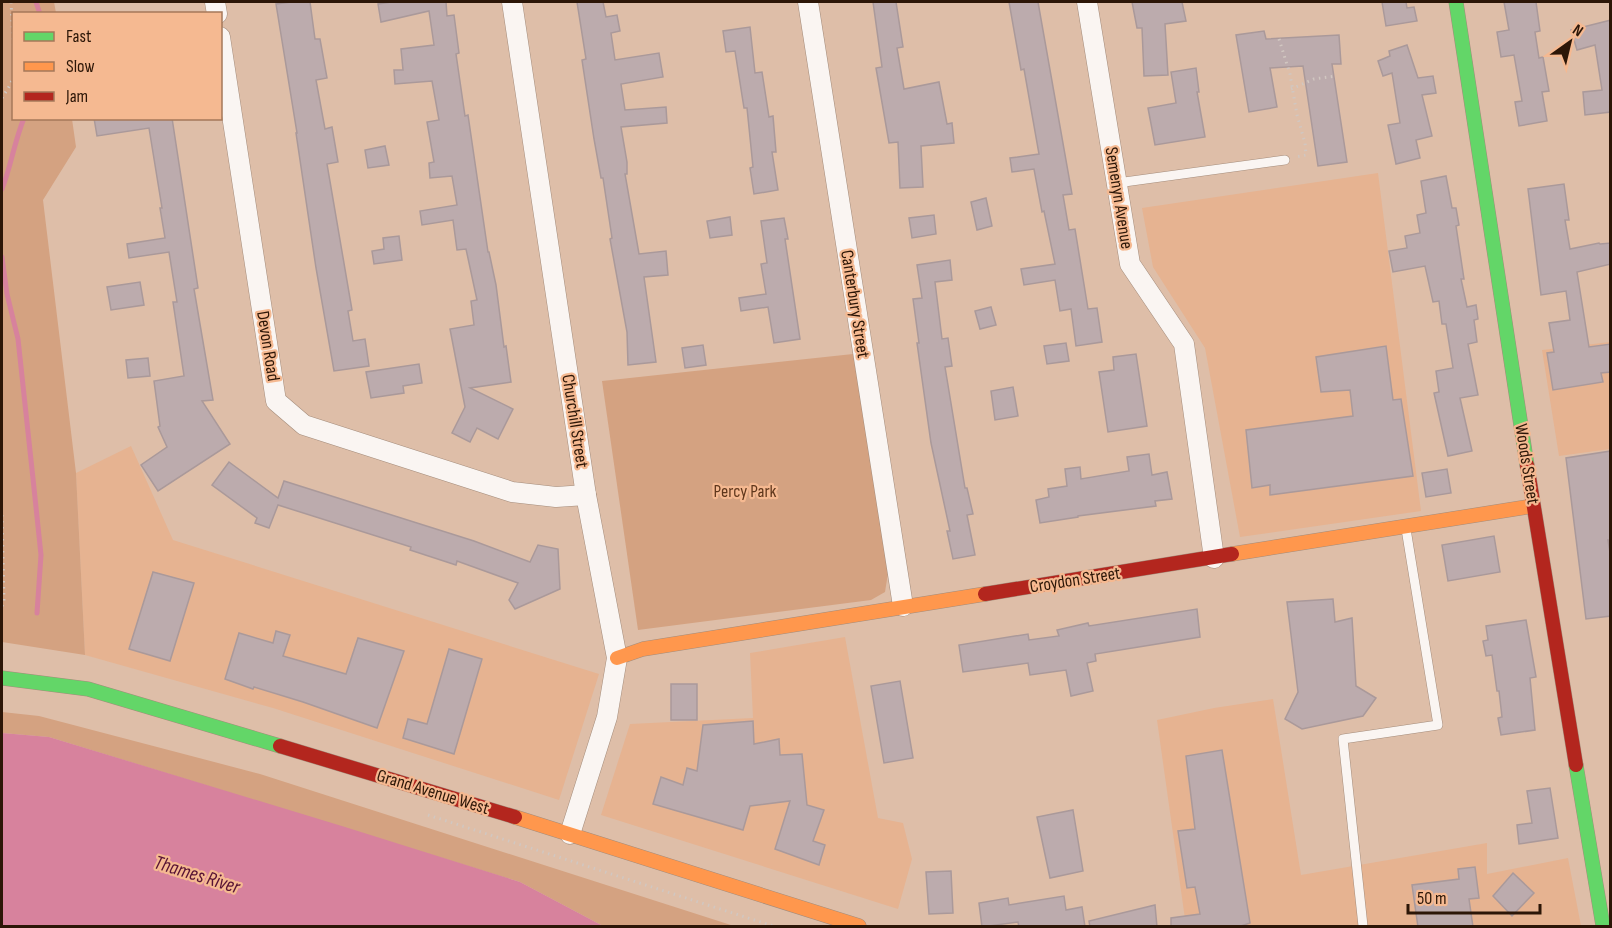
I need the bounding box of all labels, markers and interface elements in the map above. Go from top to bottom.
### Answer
legend [12,12,222,120]
north arrow [1540,12,1600,72]
text: N [1569,21,1586,41]
text: Fast [66,26,92,47]
text: Slow [66,56,95,77]
text: Jam [65,86,88,107]
street label: Semenyn Avenue [1101,146,1137,250]
street label: Canterbury Street [836,249,874,360]
street label: Devon Road [252,309,284,383]
street label: Churchill Street [557,373,593,470]
street label: Woods Street [1510,422,1544,506]
park label: Percy Park [714,481,777,502]
street label: Croydon Street [1028,562,1122,598]
street label: Grand Avenue West [374,765,492,819]
water label: Thames River [151,851,244,900]
scale bar [1408,877,1540,915]
text: 50 m [1417,888,1447,909]

